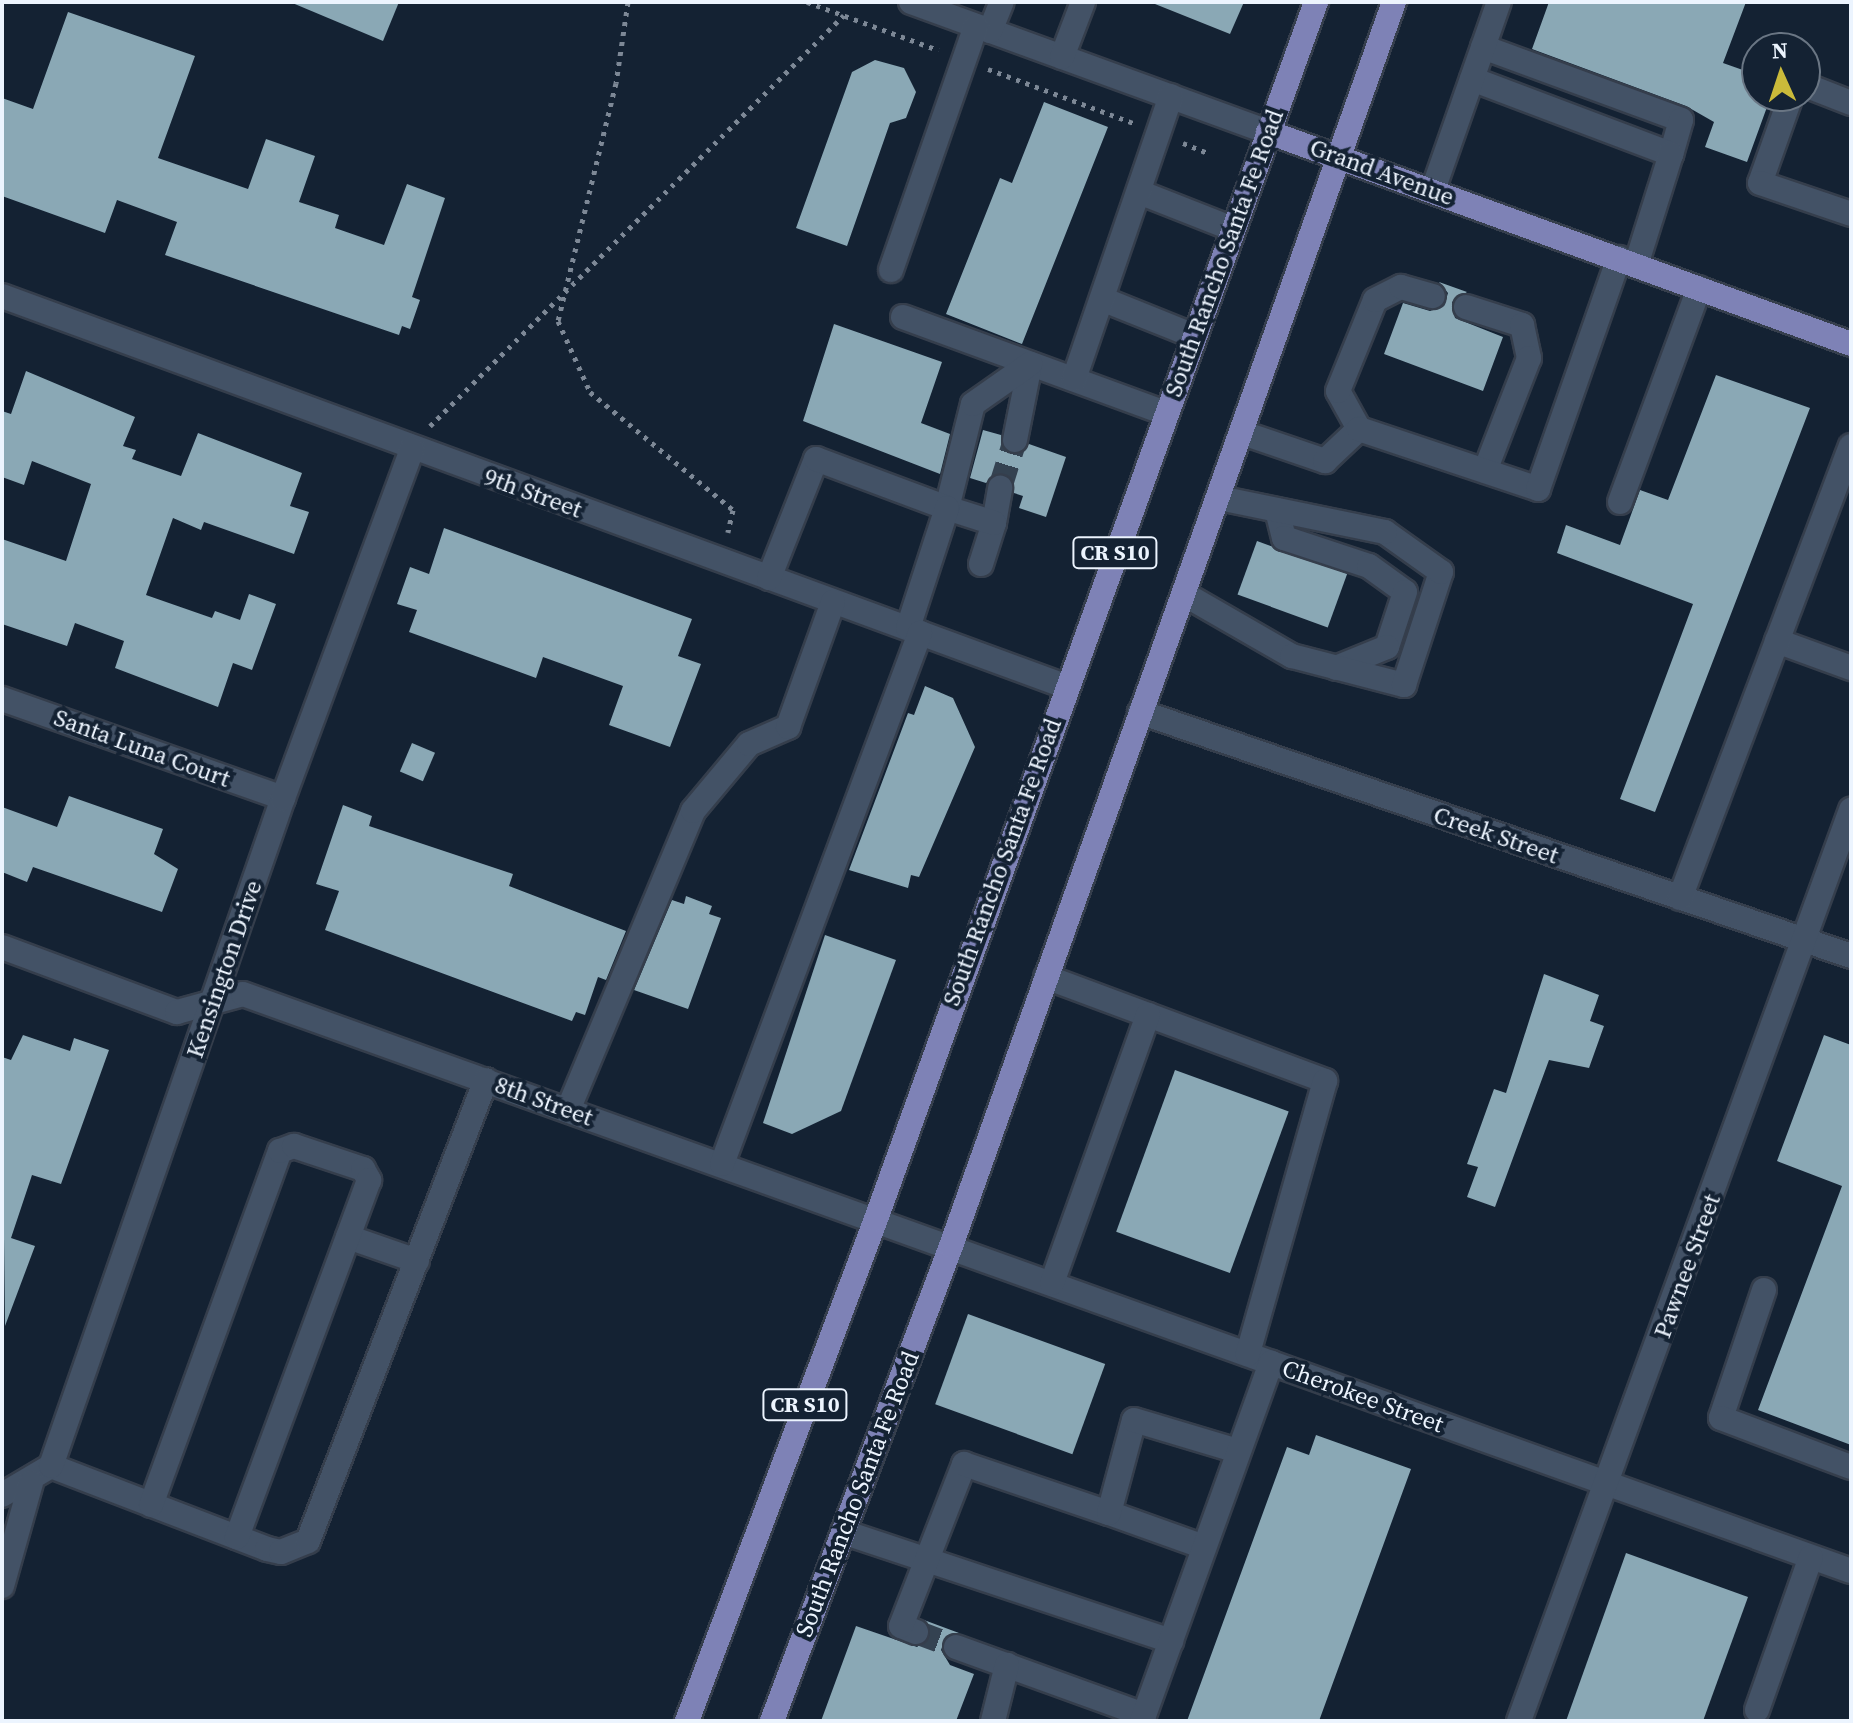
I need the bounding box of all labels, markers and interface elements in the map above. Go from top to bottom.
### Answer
north arrow [1741,32,1821,112]
text: N [1771,35,1789,65]
street label: South Rancho Santa Fe Road [1159,105,1289,401]
street label: Grand Avenue [1306,133,1458,211]
street label: 9th Street [480,462,586,524]
road number: CR S10 [1071,535,1159,571]
street label: Santa Luna Court [50,703,234,793]
street label: South Rancho Santa Fe Road [937,714,1067,1010]
street label: Creek Street [1430,800,1562,870]
street label: Kensington Drive [180,876,268,1062]
street label: 8th Street [491,1070,597,1132]
street label: Pawnee Street [1648,1190,1726,1342]
street label: South Rancho Santa Fe Road [789,1347,925,1641]
street label: Cherokee Street [1278,1353,1448,1439]
road number: CR S10 [761,1387,849,1423]

